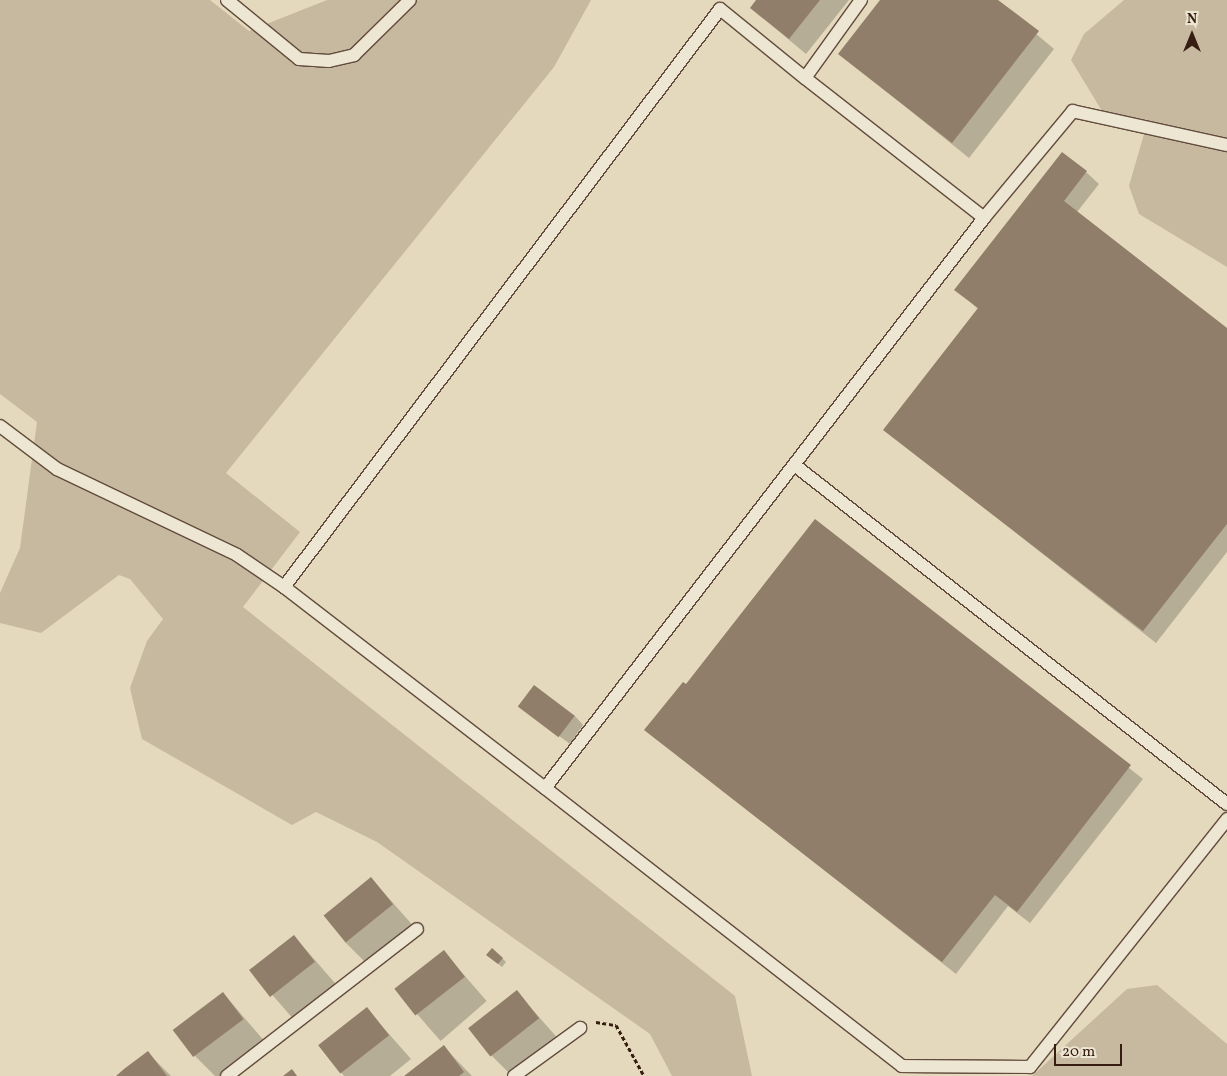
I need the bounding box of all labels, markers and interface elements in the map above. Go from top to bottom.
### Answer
north arrow [1167,10,1217,60]
text: N [1187,10,1197,29]
scale bar [1057,1034,1124,1066]
text: 20 m [1062,1042,1095,1063]

